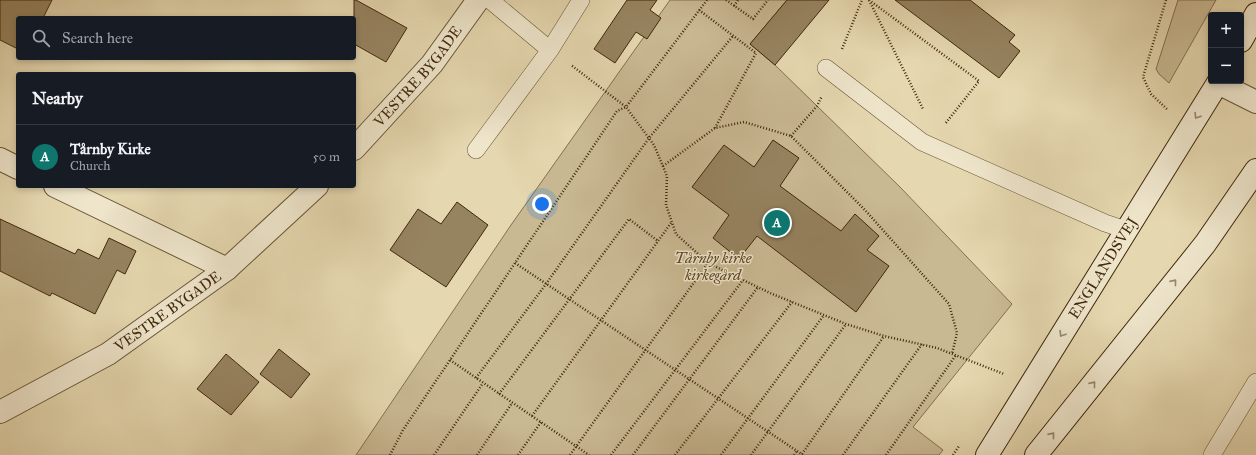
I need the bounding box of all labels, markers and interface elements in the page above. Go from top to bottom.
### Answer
map controls [1208,12,1244,84]
button: + [1208,12,1244,48]
search box [16,16,356,60]
street label: VESTRE BYGADE [369,22,466,131]
icon: search [30,27,52,49]
text: Search here [62,29,133,47]
button: − [1208,48,1244,84]
text: Nearby [32,88,83,109]
one-way arrow [1195,112,1202,119]
text: Tårnby Kirke [70,140,151,158]
text: A [41,149,49,165]
text: 50 m [313,149,340,165]
text: Church [70,158,110,174]
your location [532,194,552,214]
pin: A [764,208,790,238]
street label: ENGLANDSVEJ [1065,214,1142,322]
park label: Tårnby kirke kirkegård [675,249,752,284]
street label: VESTRE BYGADE [110,267,225,356]
one-way arrow [1169,280,1176,287]
one-way arrow [1060,329,1067,336]
one-way arrow [1088,382,1095,389]
one-way arrow [1048,432,1055,439]

